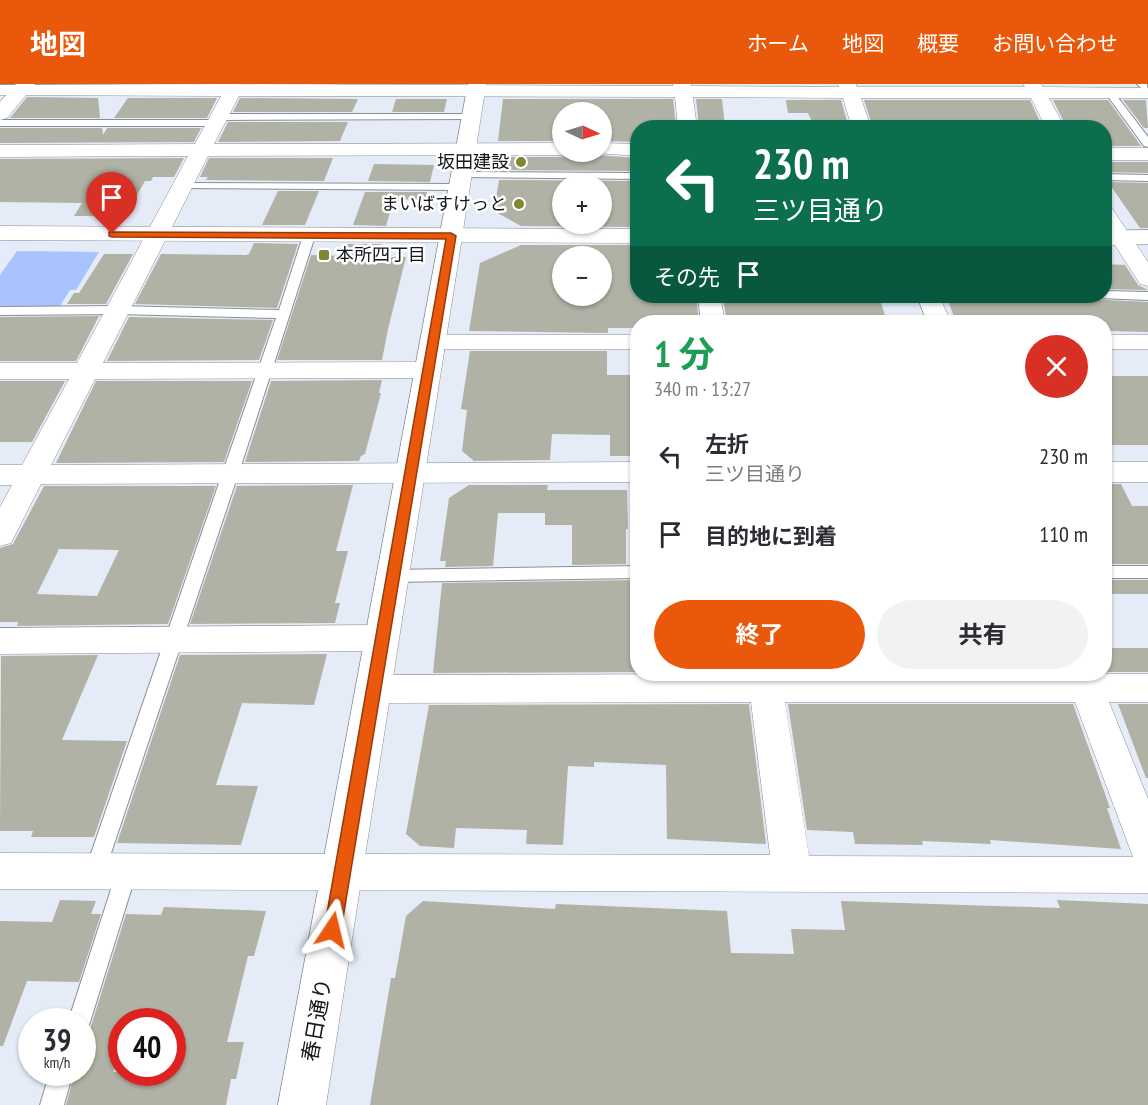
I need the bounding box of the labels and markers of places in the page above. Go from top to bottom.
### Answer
place label: 坂田建設 [437,150,509,173]
marker: 坂田建設 [514,155,528,169]
pin [86,172,137,234]
place label: まいばすけっと [381,192,507,215]
marker: まいばすけっと [512,197,526,211]
place label: 本所四丁目 [336,243,426,266]
marker: 本所四丁目 [317,248,331,262]

